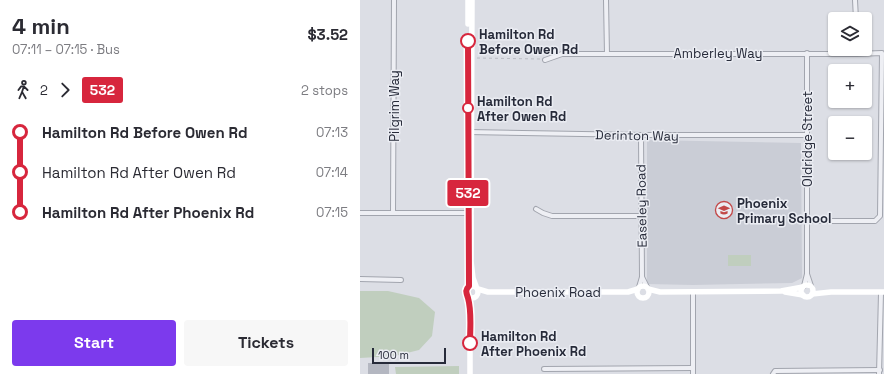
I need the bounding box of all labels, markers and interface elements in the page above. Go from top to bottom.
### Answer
text: 4 min [12,12,70,40]
map controls [828,12,872,160]
button: layers [828,12,872,56]
text: $3.52 [308,25,348,44]
place label: Hamilton Rd Before Owen Rd [479,26,578,58]
marker: Hamilton Rd Before Owen Rd [460,33,476,49]
text: 07:11 – 07:15 · Bus [12,41,120,58]
street label: Amberley Way [674,45,762,62]
button: + [828,64,872,108]
street label: Pilgrim Way [386,70,403,142]
icon: walk [12,79,34,101]
icon: forward [54,79,76,101]
text: 532 [90,81,115,99]
text: 2 [40,82,48,99]
text: 2 stops [301,82,348,99]
street label: Oldridge Street [799,91,816,187]
place label: Hamilton Rd After Owen Rd [477,93,566,125]
marker: Hamilton Rd After Owen Rd [462,102,474,114]
button: − [828,116,872,160]
text: Hamilton Rd Before Owen Rd [42,123,248,142]
text: 07:13 [316,124,348,141]
street label: Derinton Way [595,126,679,145]
text: Hamilton Rd After Owen Rd [42,163,236,182]
text: 07:14 [316,164,348,181]
street label: Easeley Road [632,164,651,248]
line badge: 532 [445,180,491,206]
text: 532 [455,184,481,202]
place label: Phoenix Primary School [737,195,831,227]
school or university icon: Phoenix Primary School [714,200,734,220]
text: Hamilton Rd After Phoenix Rd [42,203,254,222]
text: 07:15 [316,204,348,221]
street label: Phoenix Road [515,284,601,301]
button: Start [12,320,176,366]
button: Tickets [184,320,348,366]
place label: Hamilton Rd After Phoenix Rd [481,328,586,360]
marker: Hamilton Rd After Phoenix Rd [462,335,478,351]
scale bar [372,346,446,365]
text: 100 m [378,348,409,362]

